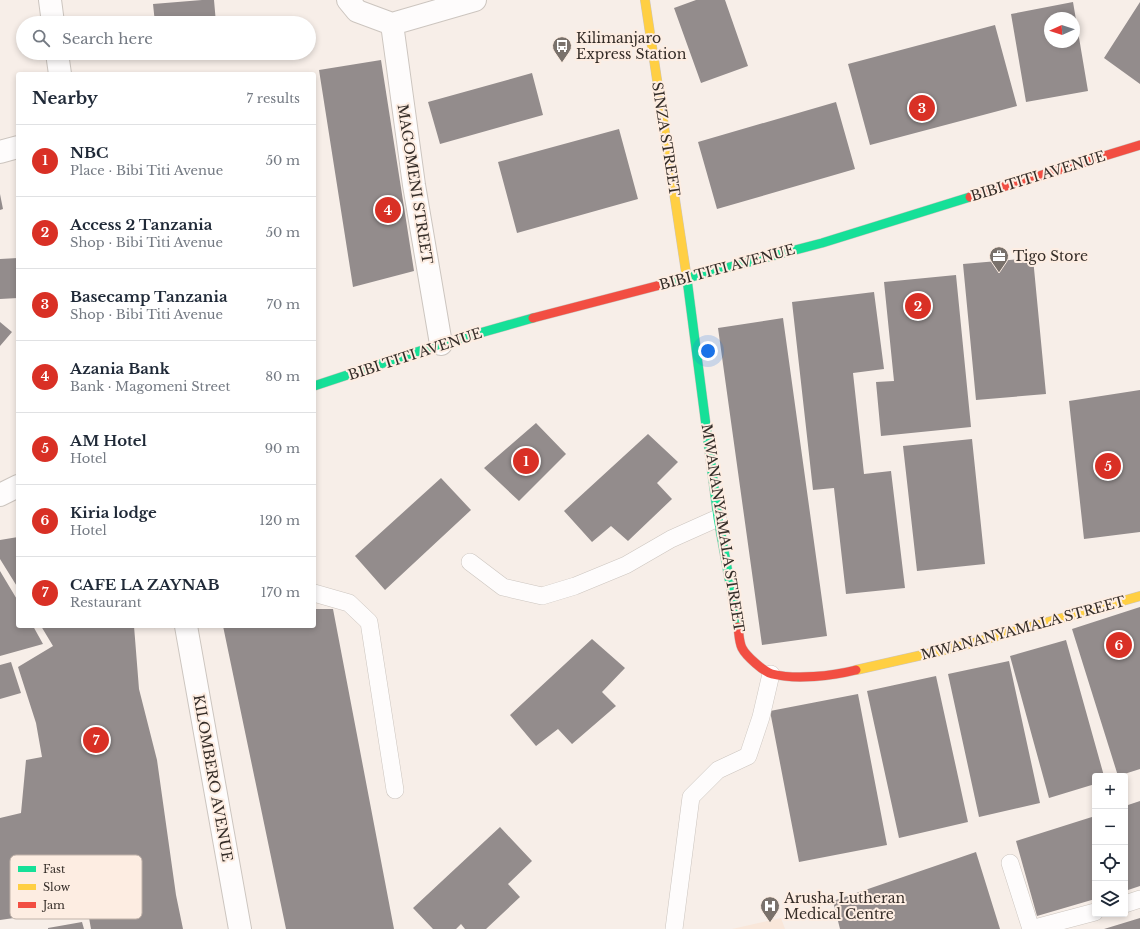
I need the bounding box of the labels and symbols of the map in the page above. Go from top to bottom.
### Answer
north arrow [1044,12,1080,48]
place label: Kilimanjaro Express Station [576,29,687,63]
bus stop icon: Kilimanjaro Express Station [551,35,573,63]
street label: SINZA STREET [648,81,684,197]
pin: 3 [909,93,935,123]
street label: MAGOMENI STREET [393,103,437,265]
street label: BIBI TITI AVENUE [969,147,1107,205]
pin: 4 [375,195,401,225]
street label: BIBI TITI AVENUE [657,240,797,294]
office icon: Tigo Store [988,245,1010,273]
place label: Tigo Store [1013,247,1088,265]
pin: 2 [905,291,931,321]
street label: BIBI TITI AVENUE [346,324,484,384]
your location [698,341,718,361]
street label: MWANANYAMALA STREET [698,423,748,633]
pin: 1 [513,446,539,476]
pin: 5 [1095,451,1121,481]
street label: MWANANYAMALA STREET [919,592,1127,664]
pin: 6 [1106,630,1132,660]
street label: KILOMBERO AVENUE [189,693,237,863]
pin: 7 [83,725,109,755]
legend [10,855,142,919]
text: Fast [43,862,66,876]
text: Slow [43,880,71,894]
place label: Arusha Lutheran Medical Centre [783,889,905,923]
hospital icon: Arusha Lutheran Medical Centre [759,895,781,923]
text: Jam [41,898,65,912]

